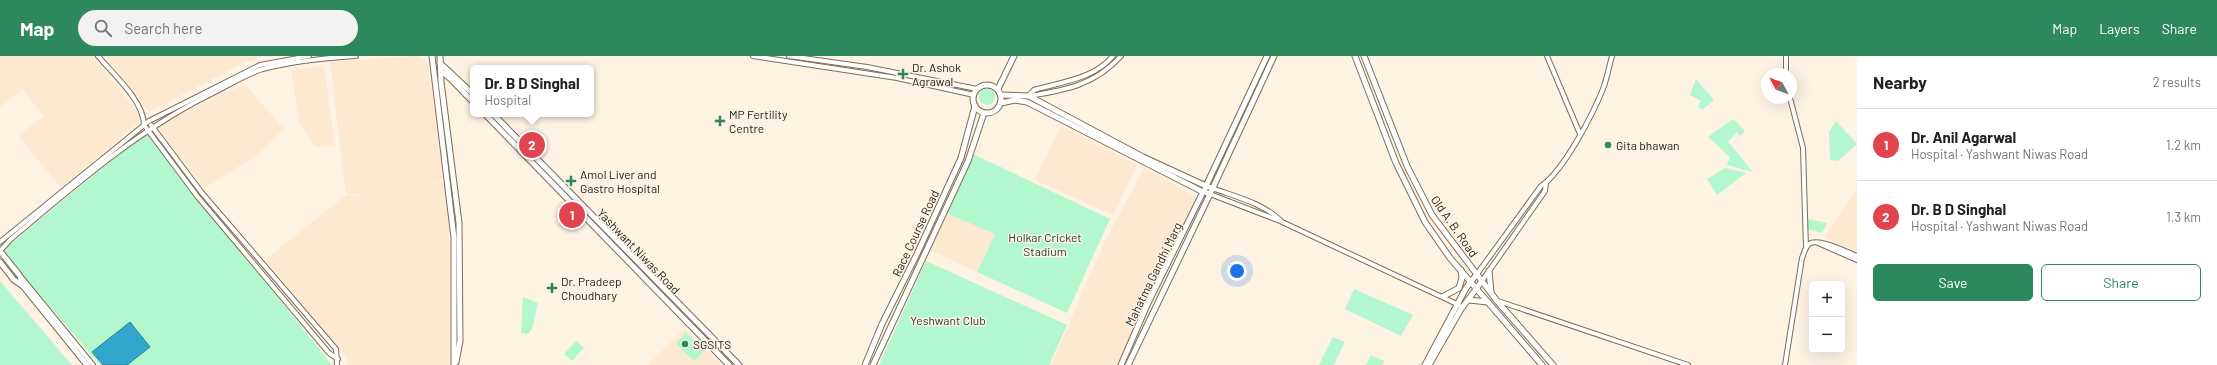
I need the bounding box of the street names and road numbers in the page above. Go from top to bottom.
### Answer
street label: Race Course Road [889,187,941,279]
street label: Old A. B. Road [1429,193,1481,259]
street label: Yashwant Niwas Road [595,206,683,296]
street label: Mahatma Gandhi Marg [1122,220,1184,328]

